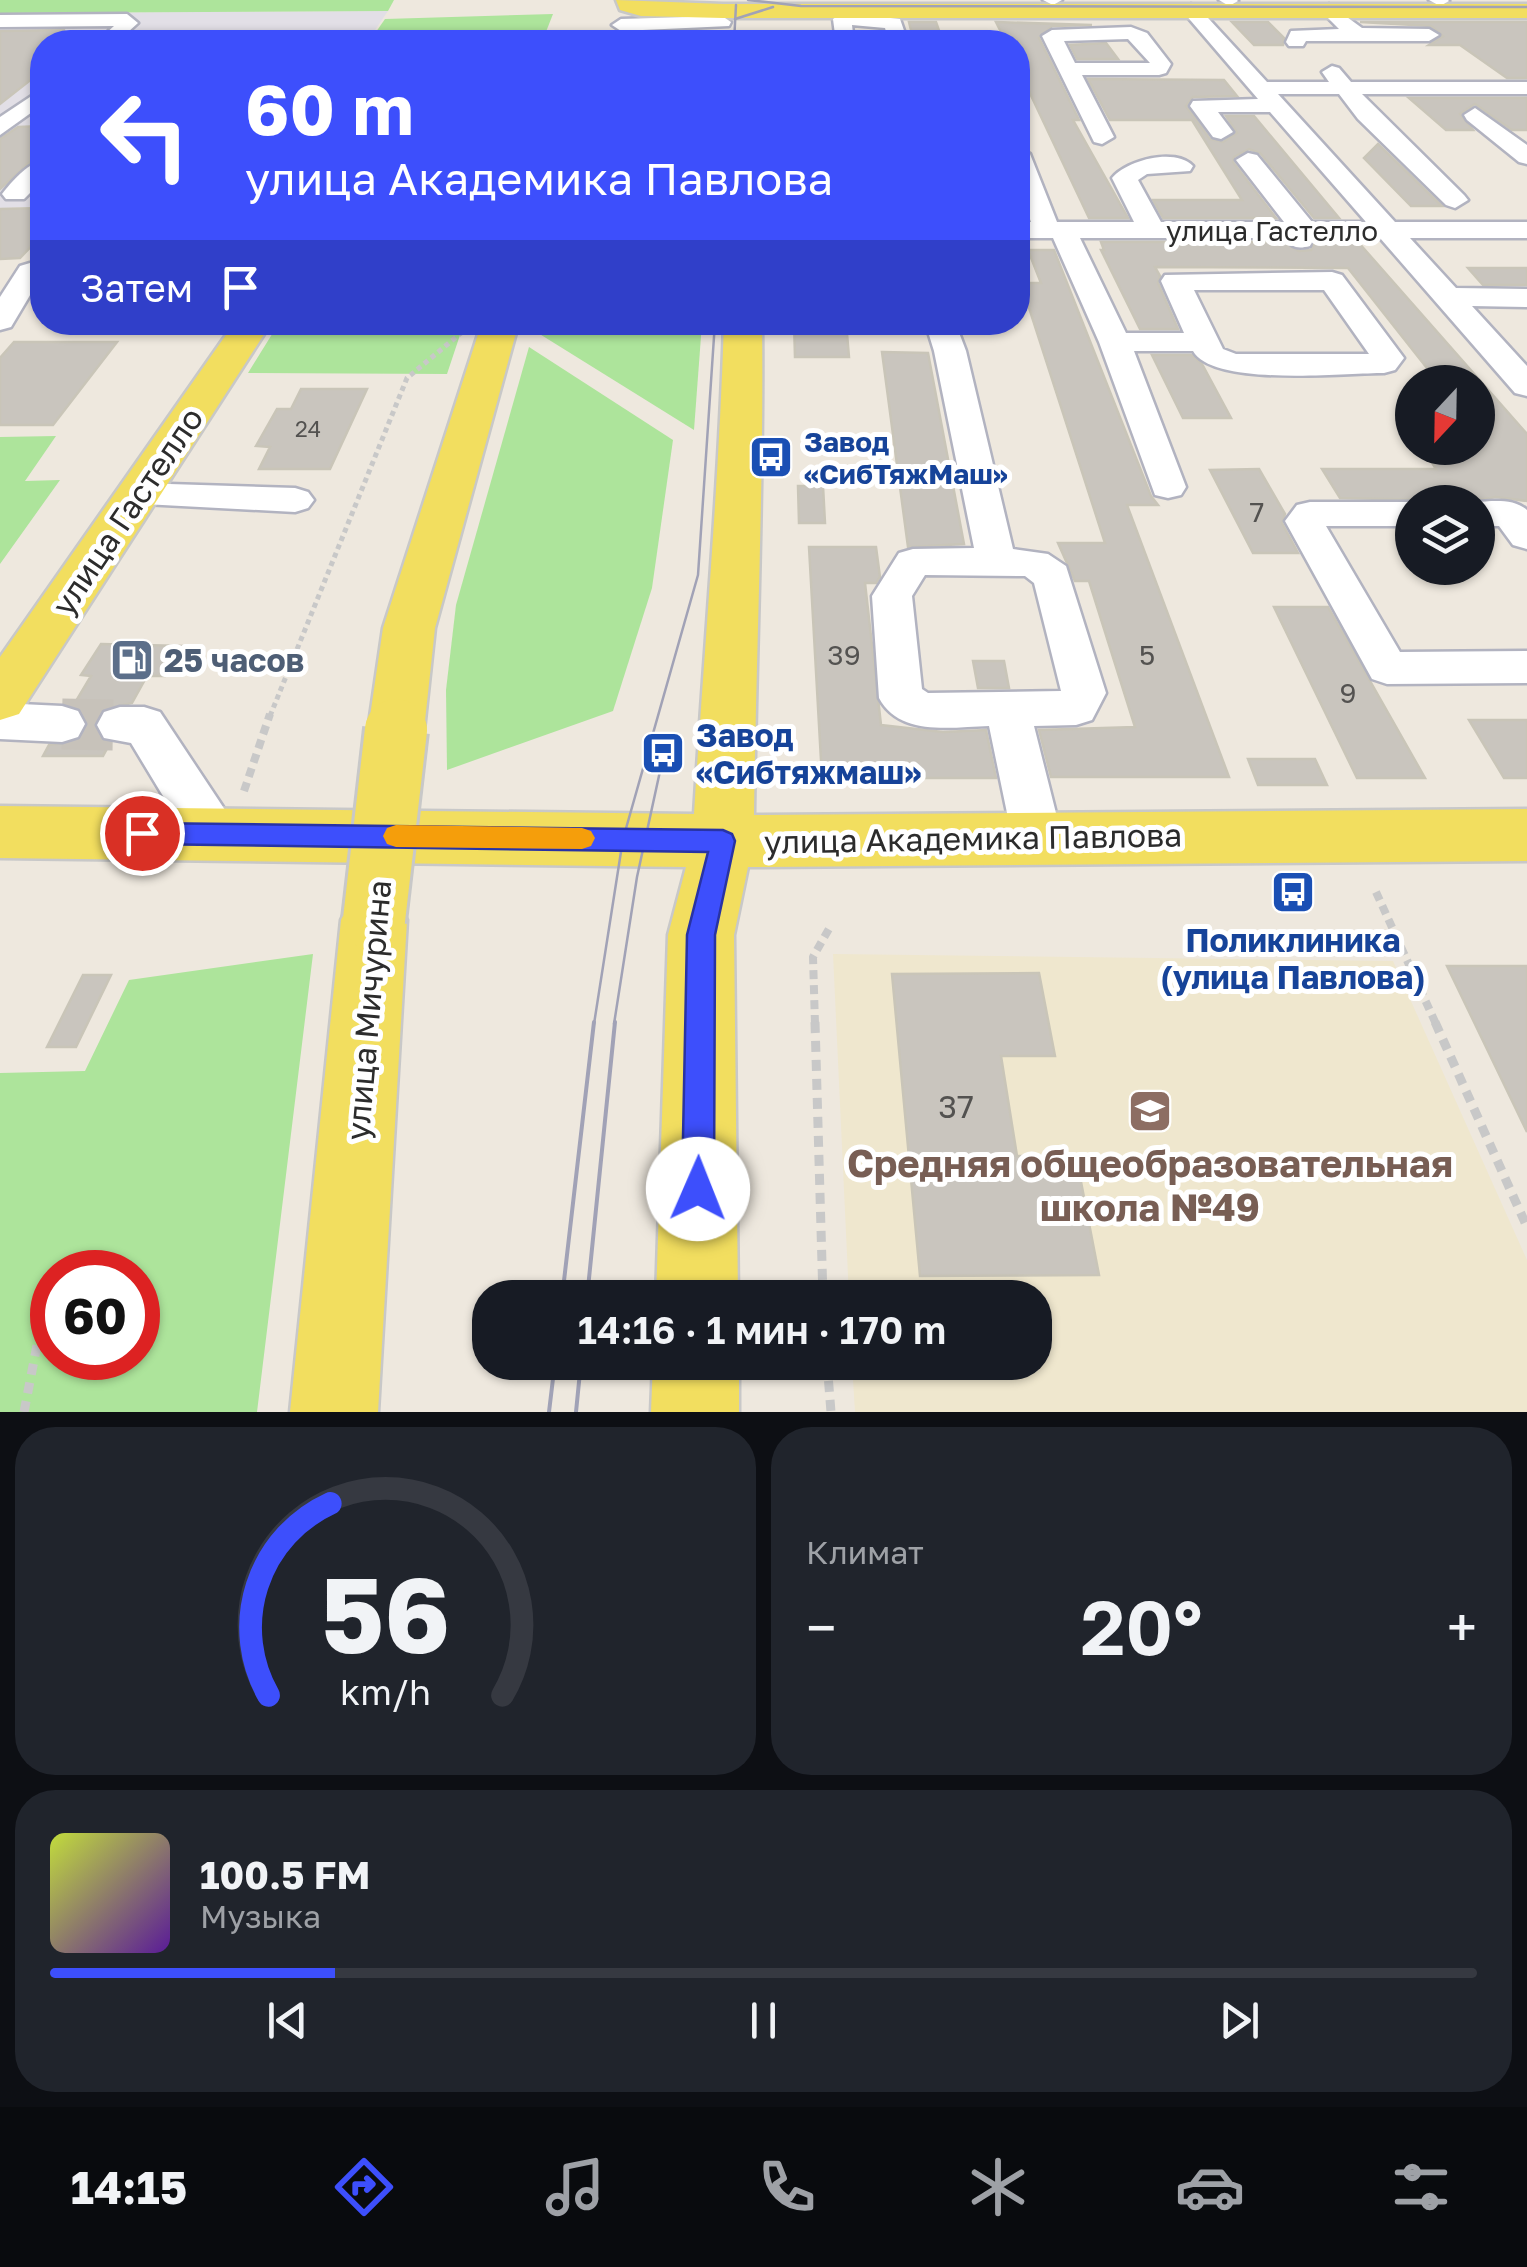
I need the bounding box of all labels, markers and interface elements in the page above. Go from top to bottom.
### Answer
text: 60 m [245,66,414,150]
icon: left [80,70,210,200]
text: улица Академика Павлова [245,151,833,205]
street label: улица Гастелло [1166,214,1378,247]
icon: arrive [213,260,268,315]
text: Затем [80,265,193,310]
north arrow [1395,365,1495,465]
map controls [1395,365,1495,585]
street label: улица Гастелло [44,400,210,622]
house number: 24 [295,415,321,442]
place label: Завод «СибТяжМаш» [804,425,1008,490]
bus stop icon: Завод «СибТяжМаш» [748,434,794,480]
button: layers [1395,485,1495,585]
house number: 7 [1250,495,1264,528]
fuel station icon: 25 часов [109,637,155,683]
house number: 39 [827,638,861,671]
house number: 5 [1139,638,1155,671]
place label: 25 часов [164,641,304,679]
house number: 9 [1340,676,1356,709]
place label: Завод «Сибтяжмаш» [696,716,921,791]
bus stop icon: Завод «Сибтяжмаш» [640,730,686,776]
pin [100,791,185,876]
icon: arrive [115,806,170,861]
street label: улица Академика Павлова [764,815,1182,861]
bus stop icon: Поликлиника (улица Павлова) [1270,869,1316,915]
street label: улица Мичурина [338,878,398,1142]
place label: Поликлиника (улица Павлова) [1161,921,1425,996]
house number: 37 [938,1087,974,1125]
school or university icon: Средняя общеобразовательная школа №49 [1127,1088,1173,1134]
position arrow [646,1137,750,1241]
place label: Средняя общеобразовательная школа №49 [847,1140,1453,1229]
speed limit sign: 60 [30,1250,160,1380]
text: 14:16 · 1 мин · 170 m [578,1307,946,1352]
text: Климат [806,1533,924,1571]
text: 56 [321,1551,450,1676]
text: 20° [1080,1581,1203,1672]
text: − [806,1594,836,1660]
text: + [1447,1594,1477,1660]
text: km/h [340,1670,431,1713]
text: 100.5 FM [200,1852,370,1897]
text: Музыка [200,1897,321,1935]
icon: previous [260,1993,315,2048]
icon: pause [736,1993,791,2048]
icon: next [1212,1993,1267,2048]
icon: directions [329,2152,399,2222]
icon: music [540,2152,610,2222]
icon: phone [752,2152,822,2222]
icon: climate [963,2152,1033,2222]
icon: car [1175,2152,1245,2222]
icon: filters [1386,2152,1456,2222]
text: 14:15 [71,2160,187,2214]

